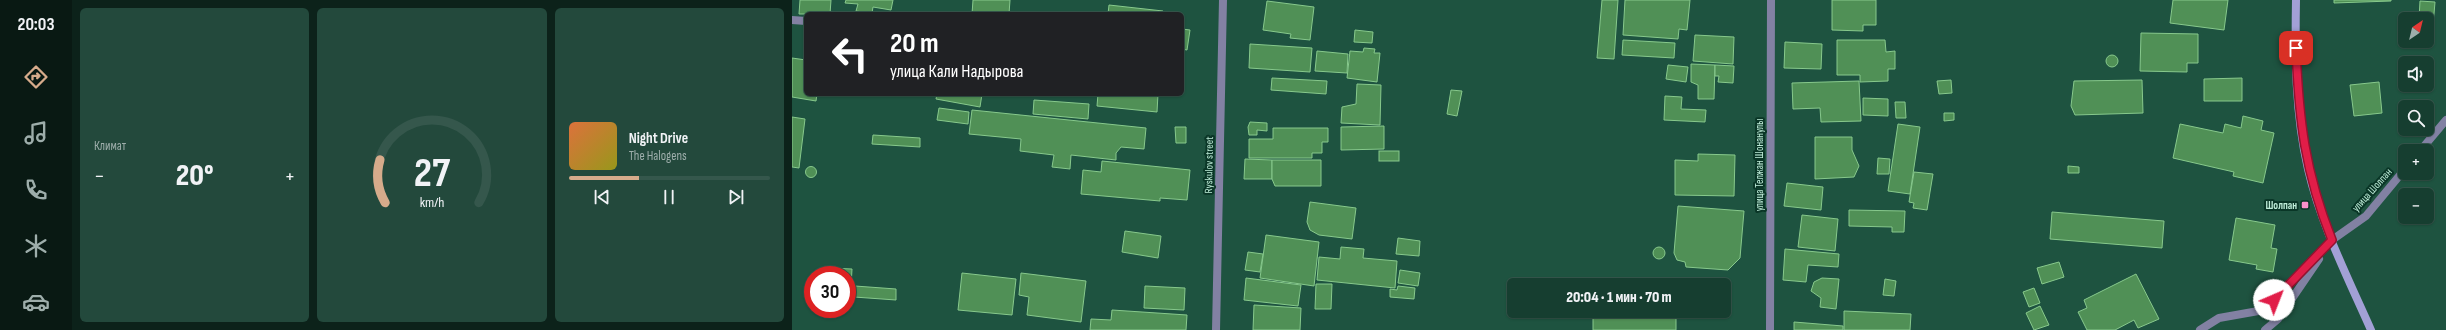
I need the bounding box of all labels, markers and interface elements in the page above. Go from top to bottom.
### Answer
north arrow [2398,12,2434,48]
map controls [2398,12,2434,224]
text: 20:03 [18,14,54,35]
text: 20 m [890,27,939,60]
icon: left [824,28,876,80]
pin [2279,31,2313,65]
icon: arrive [2285,37,2307,59]
button: sound [2398,56,2434,92]
text: улица Кали Надырова [890,61,1023,82]
icon: directions [22,63,50,91]
button: search [2398,100,2434,136]
icon: music [22,119,50,147]
street label: улица Телжан Шонанулы [1753,119,1766,211]
text: Night Drive [629,129,688,148]
street label: Ryskulov street [1202,136,1216,194]
text: Климат [94,138,126,154]
button: + [2398,144,2434,180]
text: The Halogens [629,148,687,164]
text: 27 [414,149,451,198]
text: 20° [176,158,214,194]
text: − [94,163,105,190]
text: + [285,163,295,190]
street label: улица Шолпан [2349,166,2395,214]
icon: phone [22,176,50,204]
icon: previous [591,186,613,208]
icon: pause [658,186,680,208]
icon: next [725,186,747,208]
button: − [2398,188,2434,224]
text: km/h [420,194,444,211]
place label: Шолпан [2265,199,2297,212]
marker: Шолпан [2300,200,2310,210]
icon: climate [22,232,50,260]
speed limit sign: 30 [804,266,856,318]
position arrow [2253,279,2295,321]
icon: car [22,288,50,316]
text: 20:04 · 1 мин · 70 m [1566,288,1672,307]

